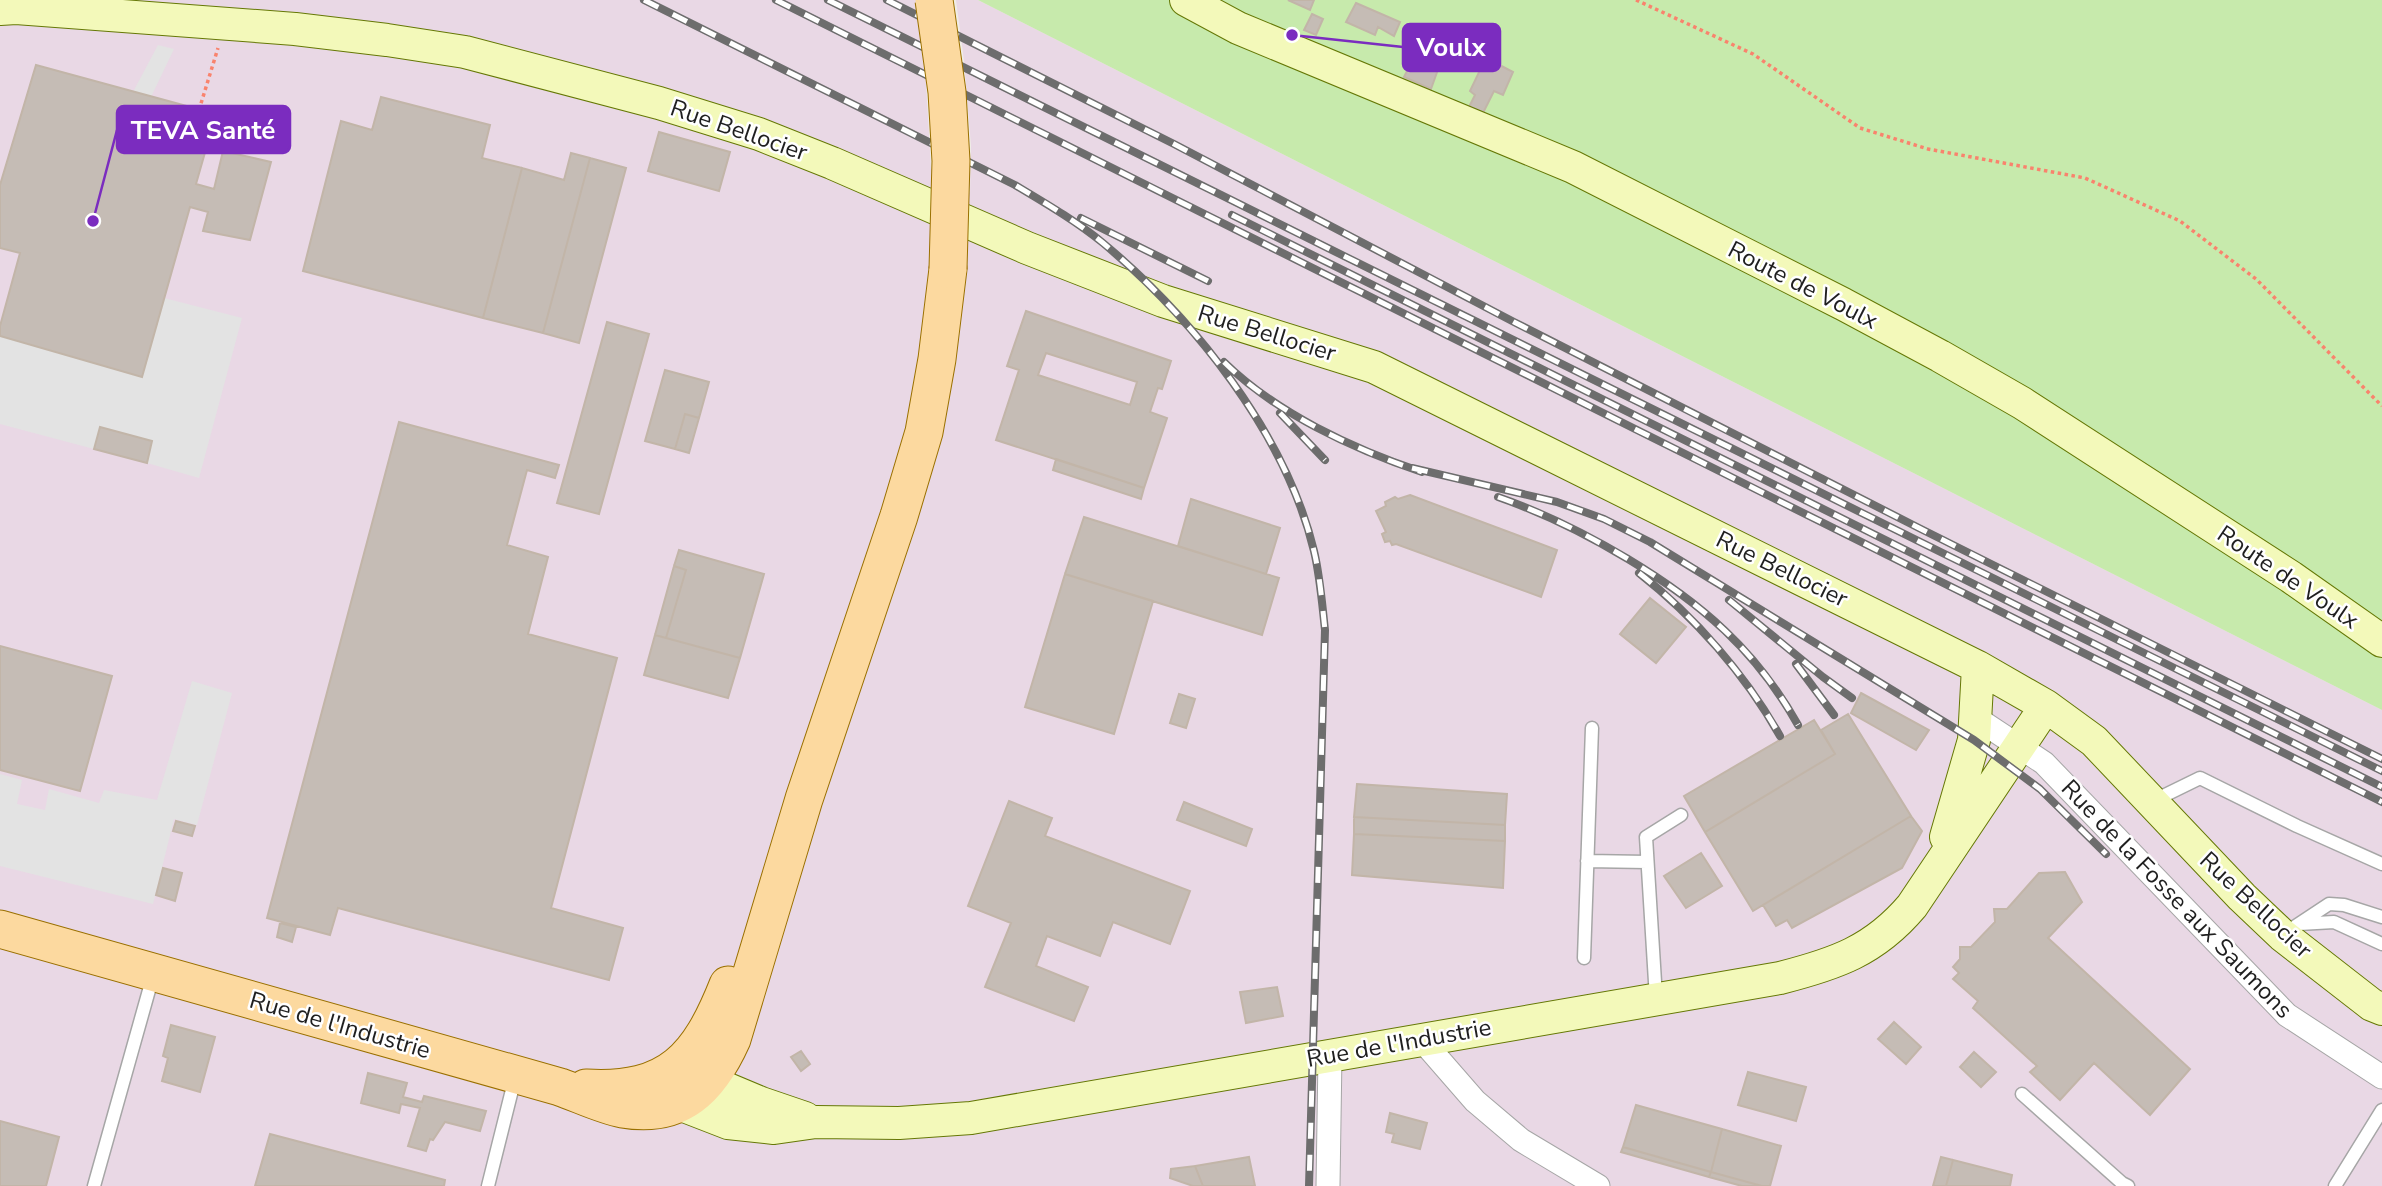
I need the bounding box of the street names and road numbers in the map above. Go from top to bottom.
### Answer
street label: Rue Bellocier [666,92,812,169]
street label: Route de Voulx [1723,233,1884,337]
street label: Rue Bellocier [1194,297,1340,369]
street label: Route de Voulx [2211,518,2365,636]
street label: Rue Bellocier [1711,523,1854,615]
street label: Rue de la Fosse aux Saumons [2054,773,2300,1025]
street label: Rue Bellocier [2193,845,2319,966]
street label: Rue de l'Industrie [246,984,434,1066]
street label: Rue de l'Industrie [1304,1011,1494,1075]

